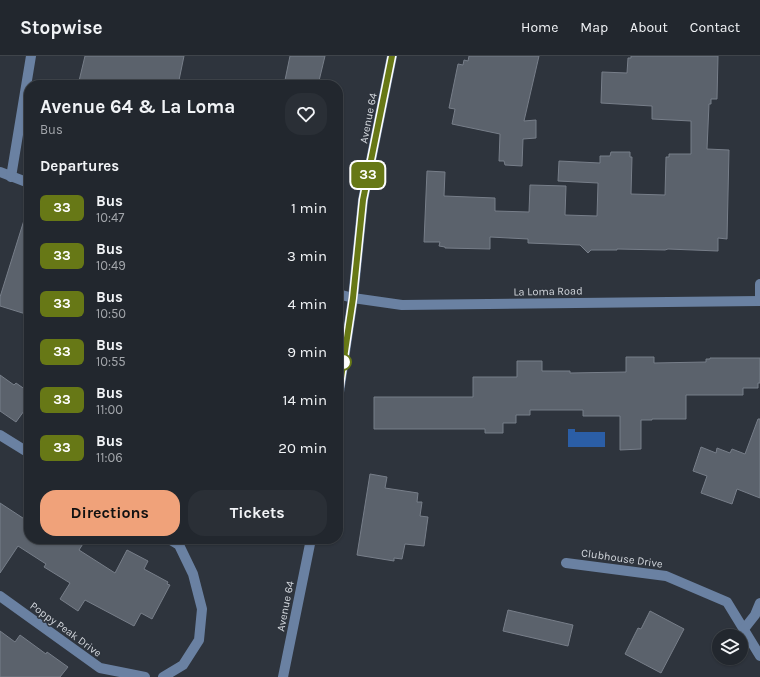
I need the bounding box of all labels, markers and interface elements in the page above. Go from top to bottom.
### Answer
text: Stopwise [20,17,103,39]
text: Home [521,19,558,36]
text: Map [580,19,608,36]
text: About [630,19,668,36]
text: Contact [690,19,740,36]
street label: Avenue 64 [357,92,380,144]
button: heart [285,93,327,135]
text: Avenue 64 & La Loma [40,96,235,118]
text: Bus [40,122,63,137]
text: Departures [40,157,119,175]
line badge: 33 [350,162,386,188]
text: 33 [359,166,377,183]
text: Bus [96,192,123,210]
text: 33 [53,199,71,216]
text: 1 min [291,199,327,217]
text: 10:47 [96,210,124,225]
text: Bus [96,240,123,258]
text: 33 [53,247,71,264]
text: 3 min [287,247,327,265]
text: 10:49 [96,258,126,273]
street label: La Loma Road [513,284,583,299]
text: Bus [96,288,123,306]
text: 33 [53,295,71,312]
text: 4 min [288,295,327,313]
text: 10:50 [96,306,126,321]
text: Bus [96,336,123,354]
text: 33 [53,343,71,360]
text: 9 min [287,343,327,361]
unlabelled marker [334,353,352,371]
text: 10:55 [96,354,126,369]
text: Bus [96,384,123,402]
text: 33 [53,391,71,408]
text: 14 min [283,391,327,409]
text: 11:00 [96,402,123,417]
text: Bus [96,432,123,450]
text: 33 [53,439,71,456]
text: 20 min [278,439,327,457]
text: 11:06 [96,450,123,465]
button: Directions [40,490,180,536]
button: Tickets [188,490,327,536]
street label: Clubhouse Drive [580,546,664,571]
street label: Avenue 64 [274,580,297,632]
street label: Poppy Peak Drive [28,599,104,660]
map controls [712,629,748,665]
button: layers [712,629,748,665]

